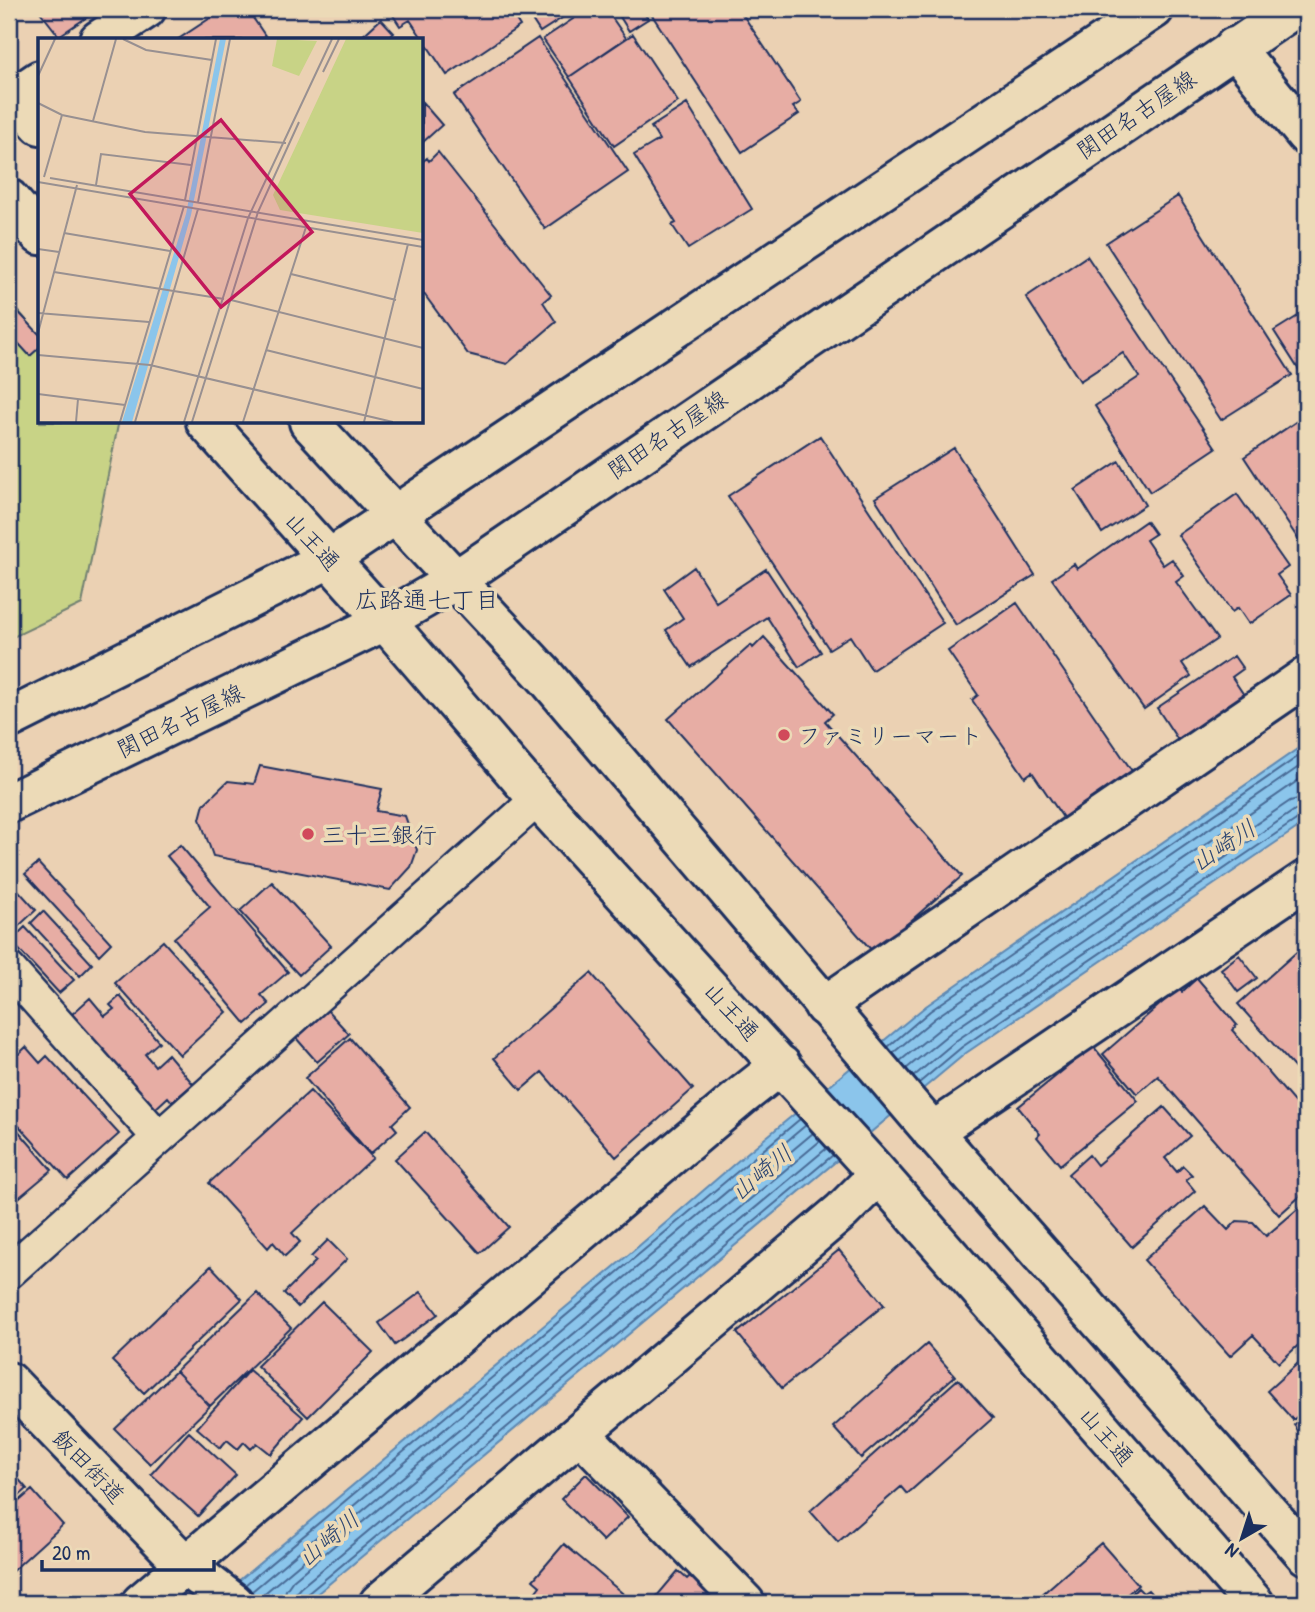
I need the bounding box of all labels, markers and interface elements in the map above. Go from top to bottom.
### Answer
inset map [38,38,424,424]
street label: 関田名古屋線 [1070,63,1202,165]
street label: 関田名古屋線 [601,383,733,485]
street label: 山王通 [278,505,348,577]
district label: 広路通七丁目 [355,583,499,615]
street label: 関田名古屋線 [111,676,249,764]
place label: ファミリーマート [798,720,982,751]
marker: ファミリーマート [776,727,792,743]
water label: 山崎川 [1184,812,1262,878]
place label: 三十三銀行 [322,819,437,850]
marker: 三十三銀行 [300,826,316,842]
street label: 山王通 [697,975,767,1047]
water label: 山崎川 [723,1137,799,1207]
street label: 山王通 [1073,1400,1141,1472]
street label: 飯田街道 [46,1422,132,1510]
water label: 山崎川 [290,1503,366,1573]
north arrow [1206,1504,1276,1574]
scale bar [42,1528,214,1572]
text: 20 m [52,1538,90,1567]
text: N [1219,1538,1243,1564]

